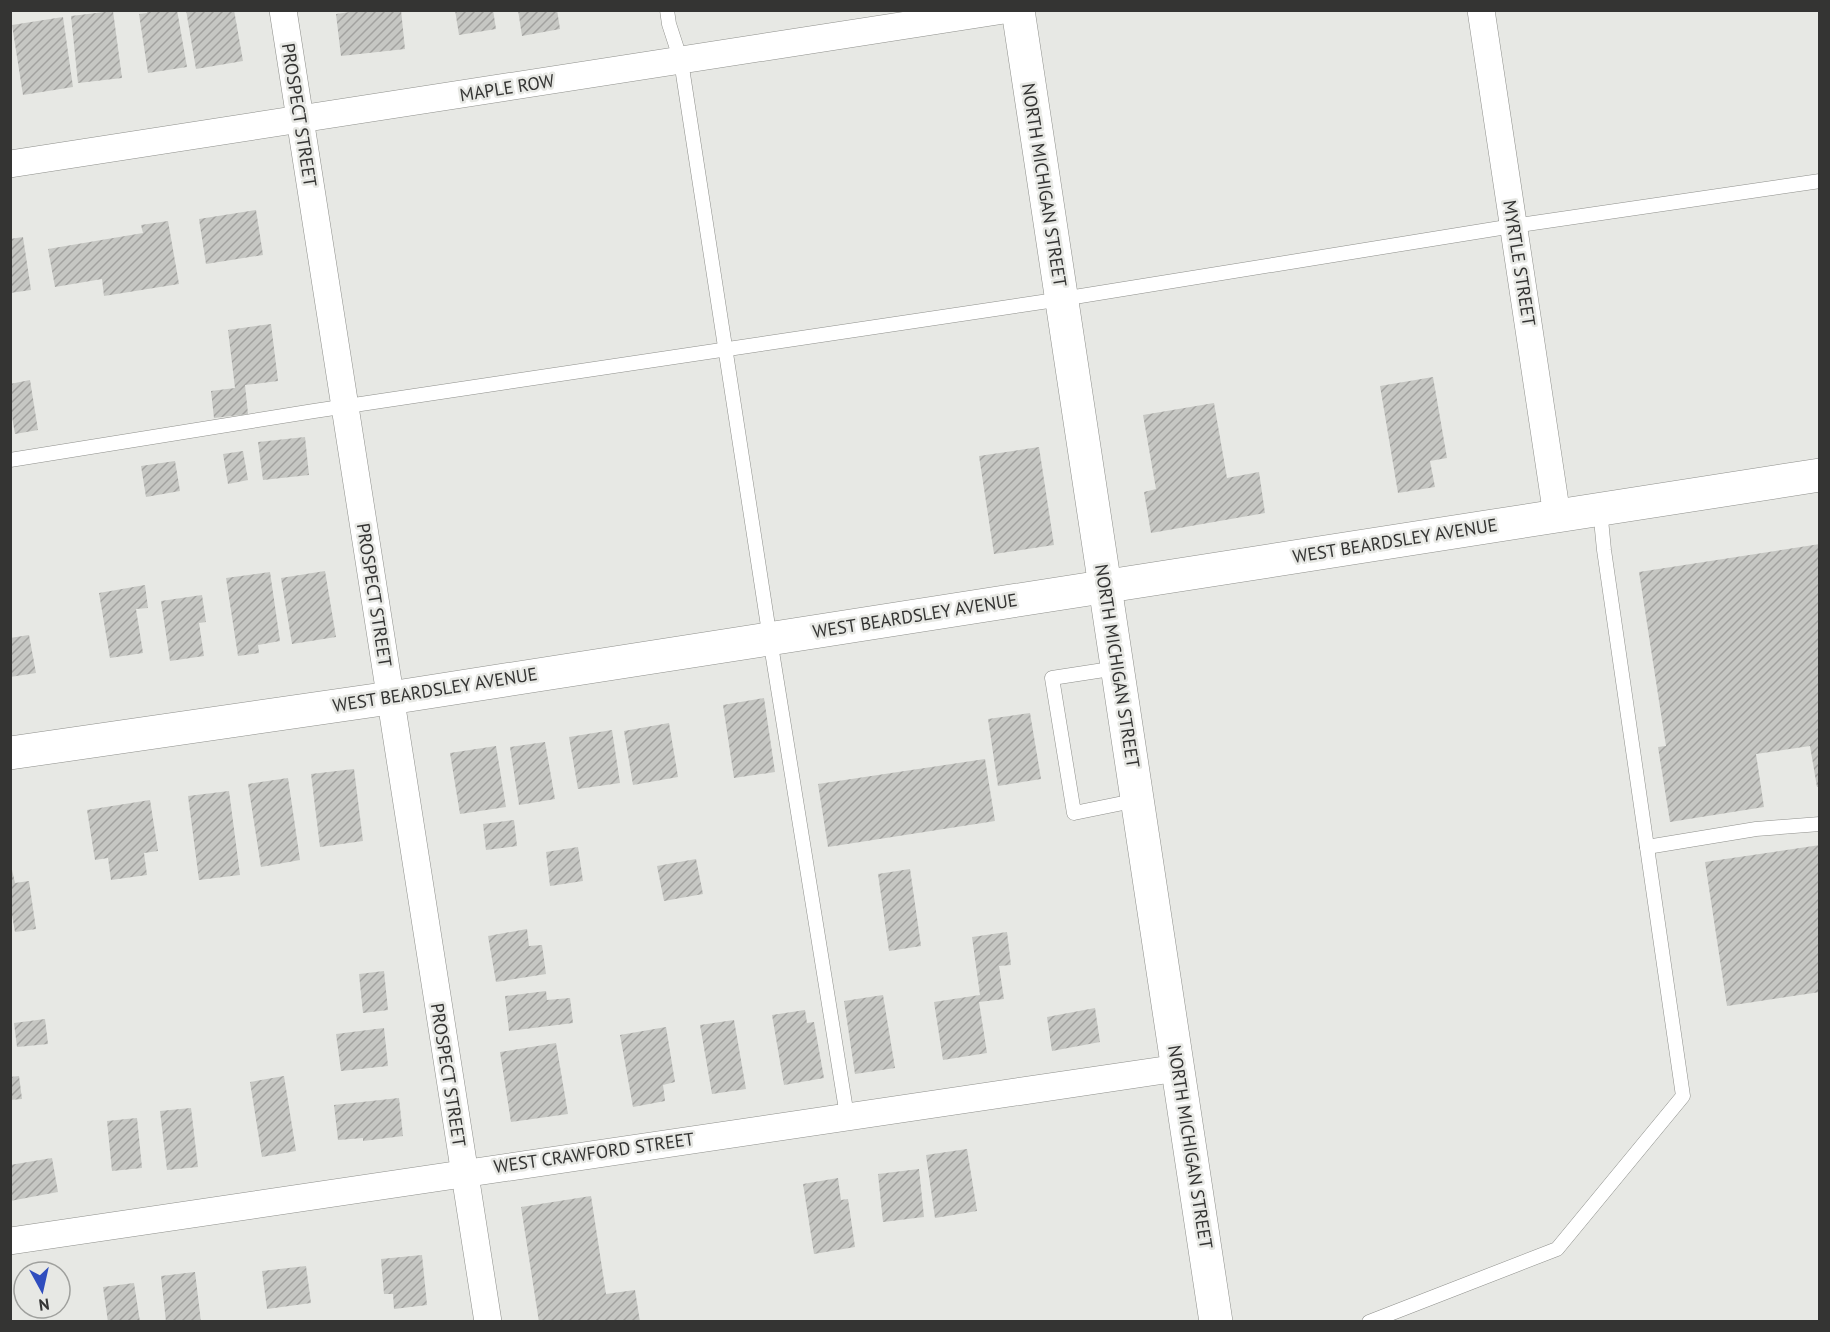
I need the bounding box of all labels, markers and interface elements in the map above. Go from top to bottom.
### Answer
street label: PROSPECT STREET [277,42,322,188]
street label: MAPLE ROW [458,69,556,106]
street label: NORTH MICHIGAN STREET [1017,81,1072,288]
street label: MYRTLE STREET [1498,198,1541,328]
street label: WEST BEARDSLEY AVENUE [1291,513,1499,568]
street label: PROSPECT STREET [352,522,397,668]
street label: NORTH MICHIGAN STREET [1090,562,1145,769]
street label: WEST BEARDSLEY AVENUE [811,588,1019,643]
street label: WEST BEARDSLEY AVENUE [331,662,539,717]
street label: PROSPECT STREET [426,1002,471,1148]
street label: NORTH MICHIGAN STREET [1163,1043,1218,1250]
street label: WEST CRAWFORD STREET [492,1127,696,1178]
north arrow [12,1260,72,1320]
text: N [37,1294,51,1315]

